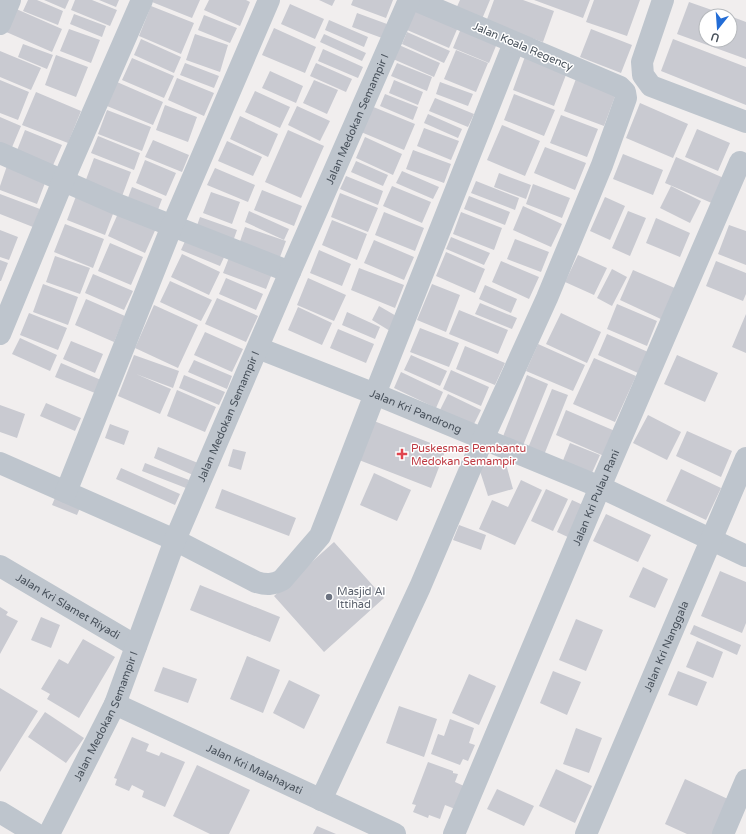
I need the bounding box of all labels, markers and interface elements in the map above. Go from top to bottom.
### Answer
north arrow [698,8,738,48]
street label: Jalan Koala Regency [471,19,575,73]
text: U [709,30,721,45]
street label: Jalan Medokan Semampir I [323,52,392,187]
street label: Jalan Medokan Semampir I [195,349,262,484]
street label: Jalan Kri Pandrong [368,387,464,436]
place label: Puskesmas Pembantu Medokan Semampir [411,442,526,468]
marker: Puskesmas Pembantu Medokan Semampir [396,448,408,460]
street label: Jalan Kri Pulau Rani [570,448,622,548]
street label: Jalan Kri Slamet Riyadi [13,571,122,642]
place label: Masjid Al Ittihad [337,585,385,611]
marker: Masjid Al Ittihad [324,592,334,602]
street label: Jalan Kri Nanggala [641,599,691,694]
street label: Jalan Medokan Semampir I [71,650,141,783]
street label: Jalan Kri Malahayati [204,741,305,797]

